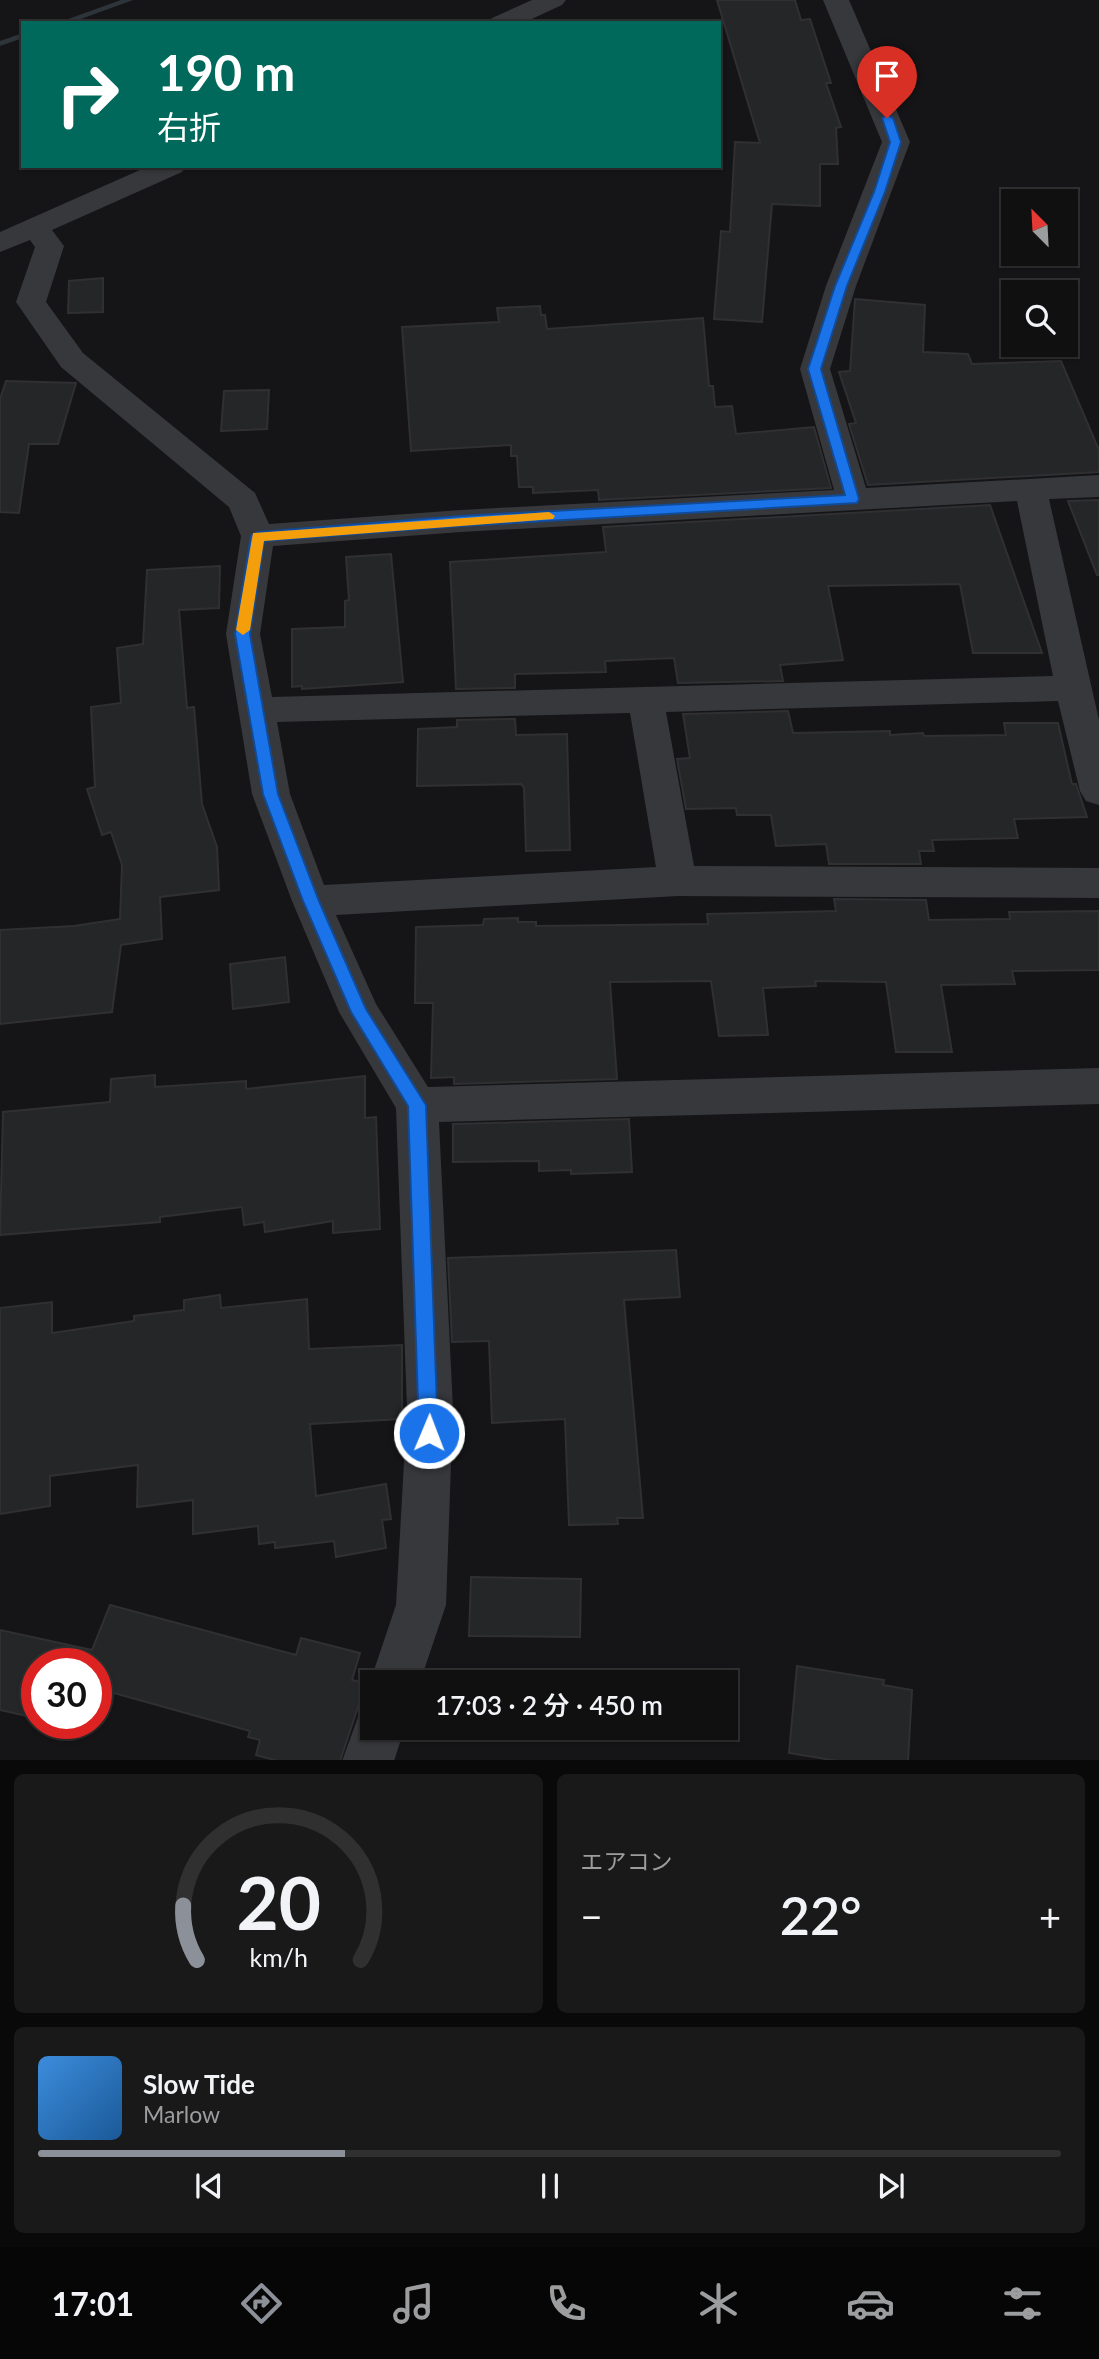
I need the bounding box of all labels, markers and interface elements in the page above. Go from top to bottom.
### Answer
text: 190 m [157,43,295,101]
pin [857,46,917,118]
icon: right [42,49,133,140]
icon: arrive [868,57,906,95]
text: 右折 [157,107,221,146]
north arrow [1001,189,1078,266]
map controls [1001,189,1078,357]
button: search [1001,280,1078,357]
position arrow [392,1396,466,1470]
speed limit sign: 30 [21,1648,112,1739]
text: 17:03 · 2 分 · 450 m [435,1689,663,1721]
text: エアコン [581,1847,673,1875]
text: 20 [236,1858,320,1946]
text: 22° [780,1884,862,1946]
text: − [581,1893,603,1939]
text: + [1039,1893,1061,1939]
text: km/h [249,1941,308,1971]
text: Slow Tide [143,2068,255,2100]
text: Marlow [143,2100,220,2128]
icon: previous [190,2167,228,2205]
icon: pause [531,2167,569,2205]
icon: next [872,2167,910,2205]
icon: directions [237,2279,286,2328]
icon: music [389,2279,438,2328]
icon: phone [542,2279,591,2328]
icon: climate [694,2279,743,2328]
icon: car [846,2279,895,2328]
icon: filters [998,2279,1047,2328]
text: 17:01 [52,2284,134,2323]

